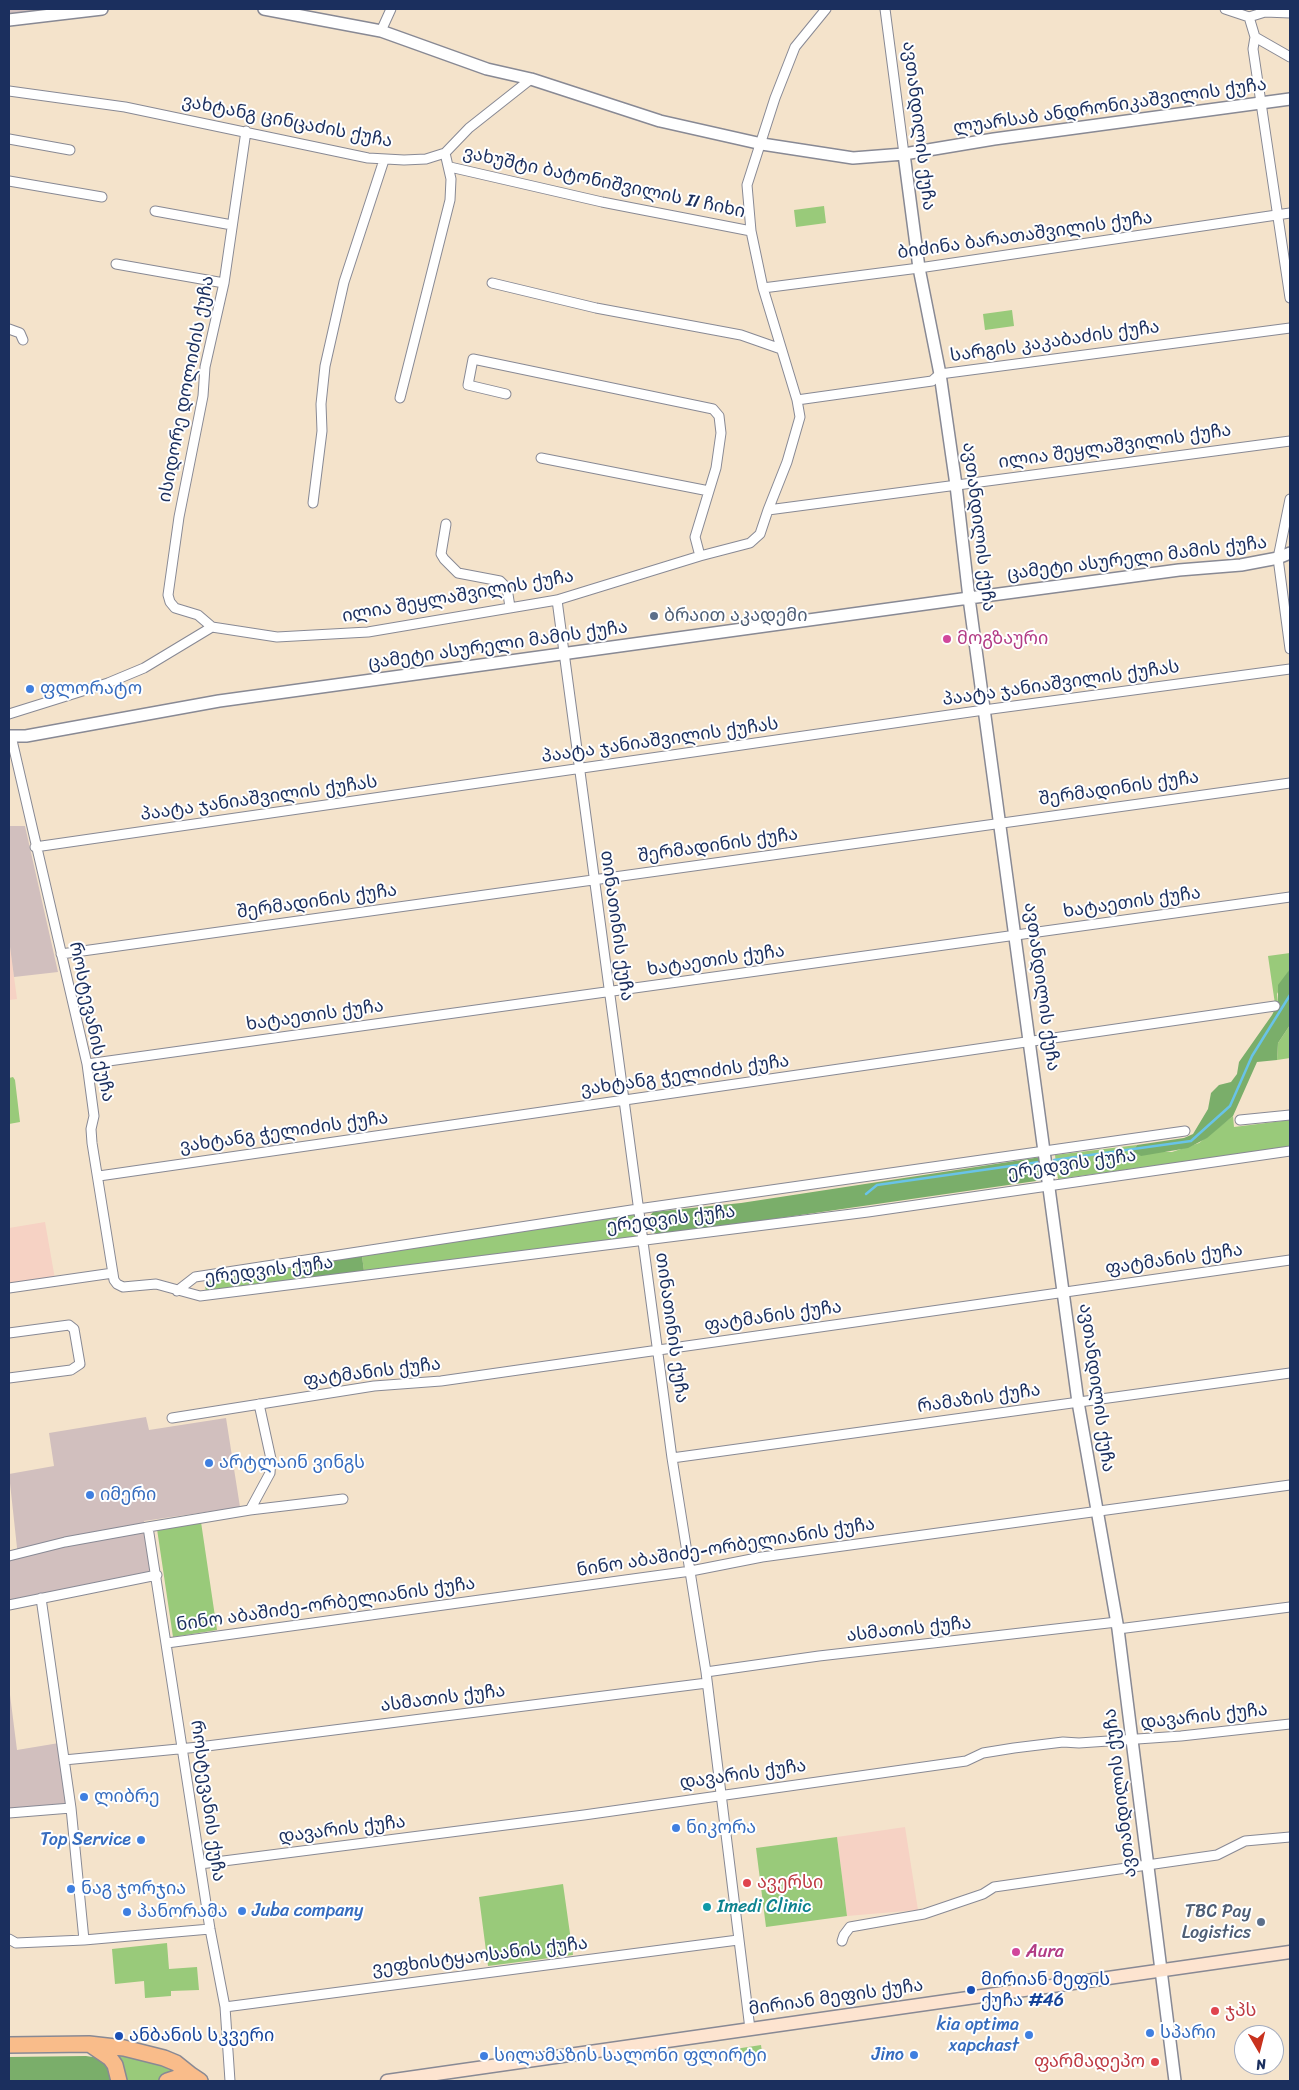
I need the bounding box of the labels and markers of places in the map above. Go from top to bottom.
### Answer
place label: ბრაით აკადემი [664,605,808,627]
marker: ბრაით აკადემი [648,610,660,622]
place label: მოგზაური [957,628,1048,650]
marker: მოგზაური [941,633,953,645]
place label: ფლორატო [40,678,142,700]
marker: ფლორატო [24,683,36,695]
place label: არტლაინ ვინგს [219,1452,365,1474]
marker: არტლაინ ვინგს [203,1457,215,1469]
place label: იმერი [100,1484,156,1506]
marker: იმერი [84,1489,96,1501]
place label: ლიბრე [94,1786,160,1808]
marker: ლიბრე [78,1791,90,1803]
place label: ნიკორა [686,1817,756,1839]
marker: ნიკორა [670,1822,682,1834]
place label: Top Service [40,1829,131,1851]
marker: Top Service [135,1834,147,1846]
place label: ავერსი [757,1872,823,1894]
marker: ავერსი [741,1877,753,1889]
place label: ნაგ ჯორჯია [81,1878,186,1900]
marker: ნაგ ჯორჯია [65,1883,77,1895]
place label: Imedi Clinic [717,1896,811,1918]
place label: Juba company [252,1900,363,1922]
place label: პანორამა [137,1901,228,1923]
marker: Imedi Clinic [701,1901,713,1913]
place label: TBC Pay Logistics [1182,1901,1251,1944]
marker: Juba company [236,1905,248,1917]
marker: პანორამა [121,1906,133,1918]
marker: TBC Pay Logistics [1255,1916,1267,1928]
place label: Aura [1026,1941,1064,1963]
marker: Aura [1010,1946,1022,1958]
place label: მირიან მეფის ქუჩა #46 [981,1969,1110,2012]
marker: მირიან მეფის ქუჩა #46 [965,1984,977,1996]
place label: ჯპს [1225,2000,1256,2022]
marker: ჯპს [1209,2005,1221,2017]
place label: kia optima xapchast [936,2014,1019,2056]
place label: სპარი [1160,2022,1216,2044]
place label: ანბანის სკვერი [129,2025,274,2047]
marker: სპარი [1144,2027,1156,2039]
marker: kia optima xapchast [1023,2029,1035,2041]
marker: ანბანის სკვერი [113,2030,125,2042]
place label: Jino [872,2044,904,2066]
place label: სილამაზის სალონი ფლირტი [494,2045,767,2067]
marker: Jino [908,2049,920,2061]
marker: სილამაზის სალონი ფლირტი [478,2050,490,2062]
place label: ფარმადეპო [1034,2051,1145,2073]
marker: ფარმადეპო [1149,2056,1161,2068]

